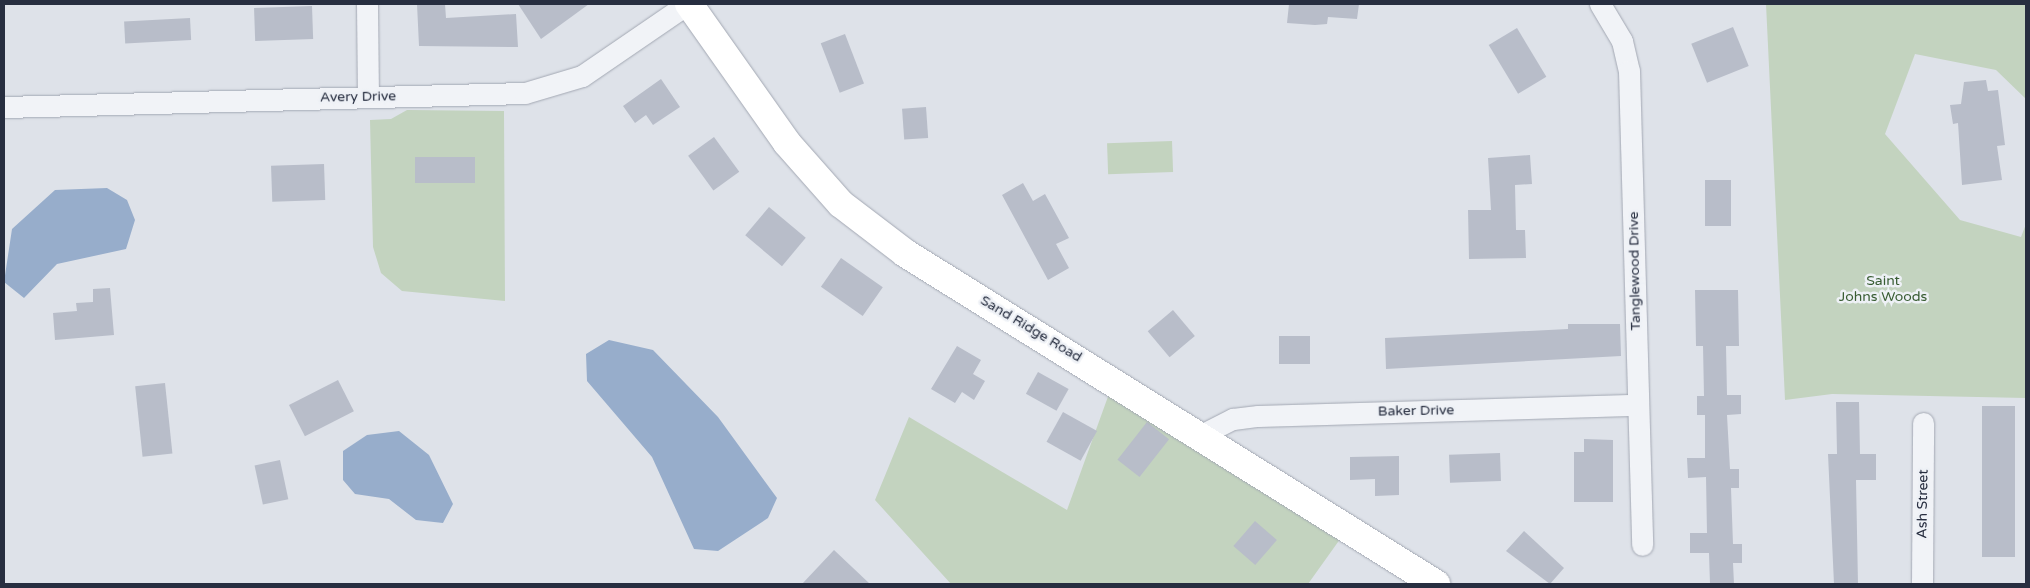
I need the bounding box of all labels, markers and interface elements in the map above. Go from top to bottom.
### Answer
street label: Avery Drive [320,88,396,106]
street label: Tanglewood Drive [1626,211,1644,331]
park label: Saint Johns Woods [1839,273,1927,306]
street label: Sand Ridge Road [977,292,1085,366]
street label: Baker Drive [1378,402,1454,420]
street label: Ash Street [1914,469,1932,539]

